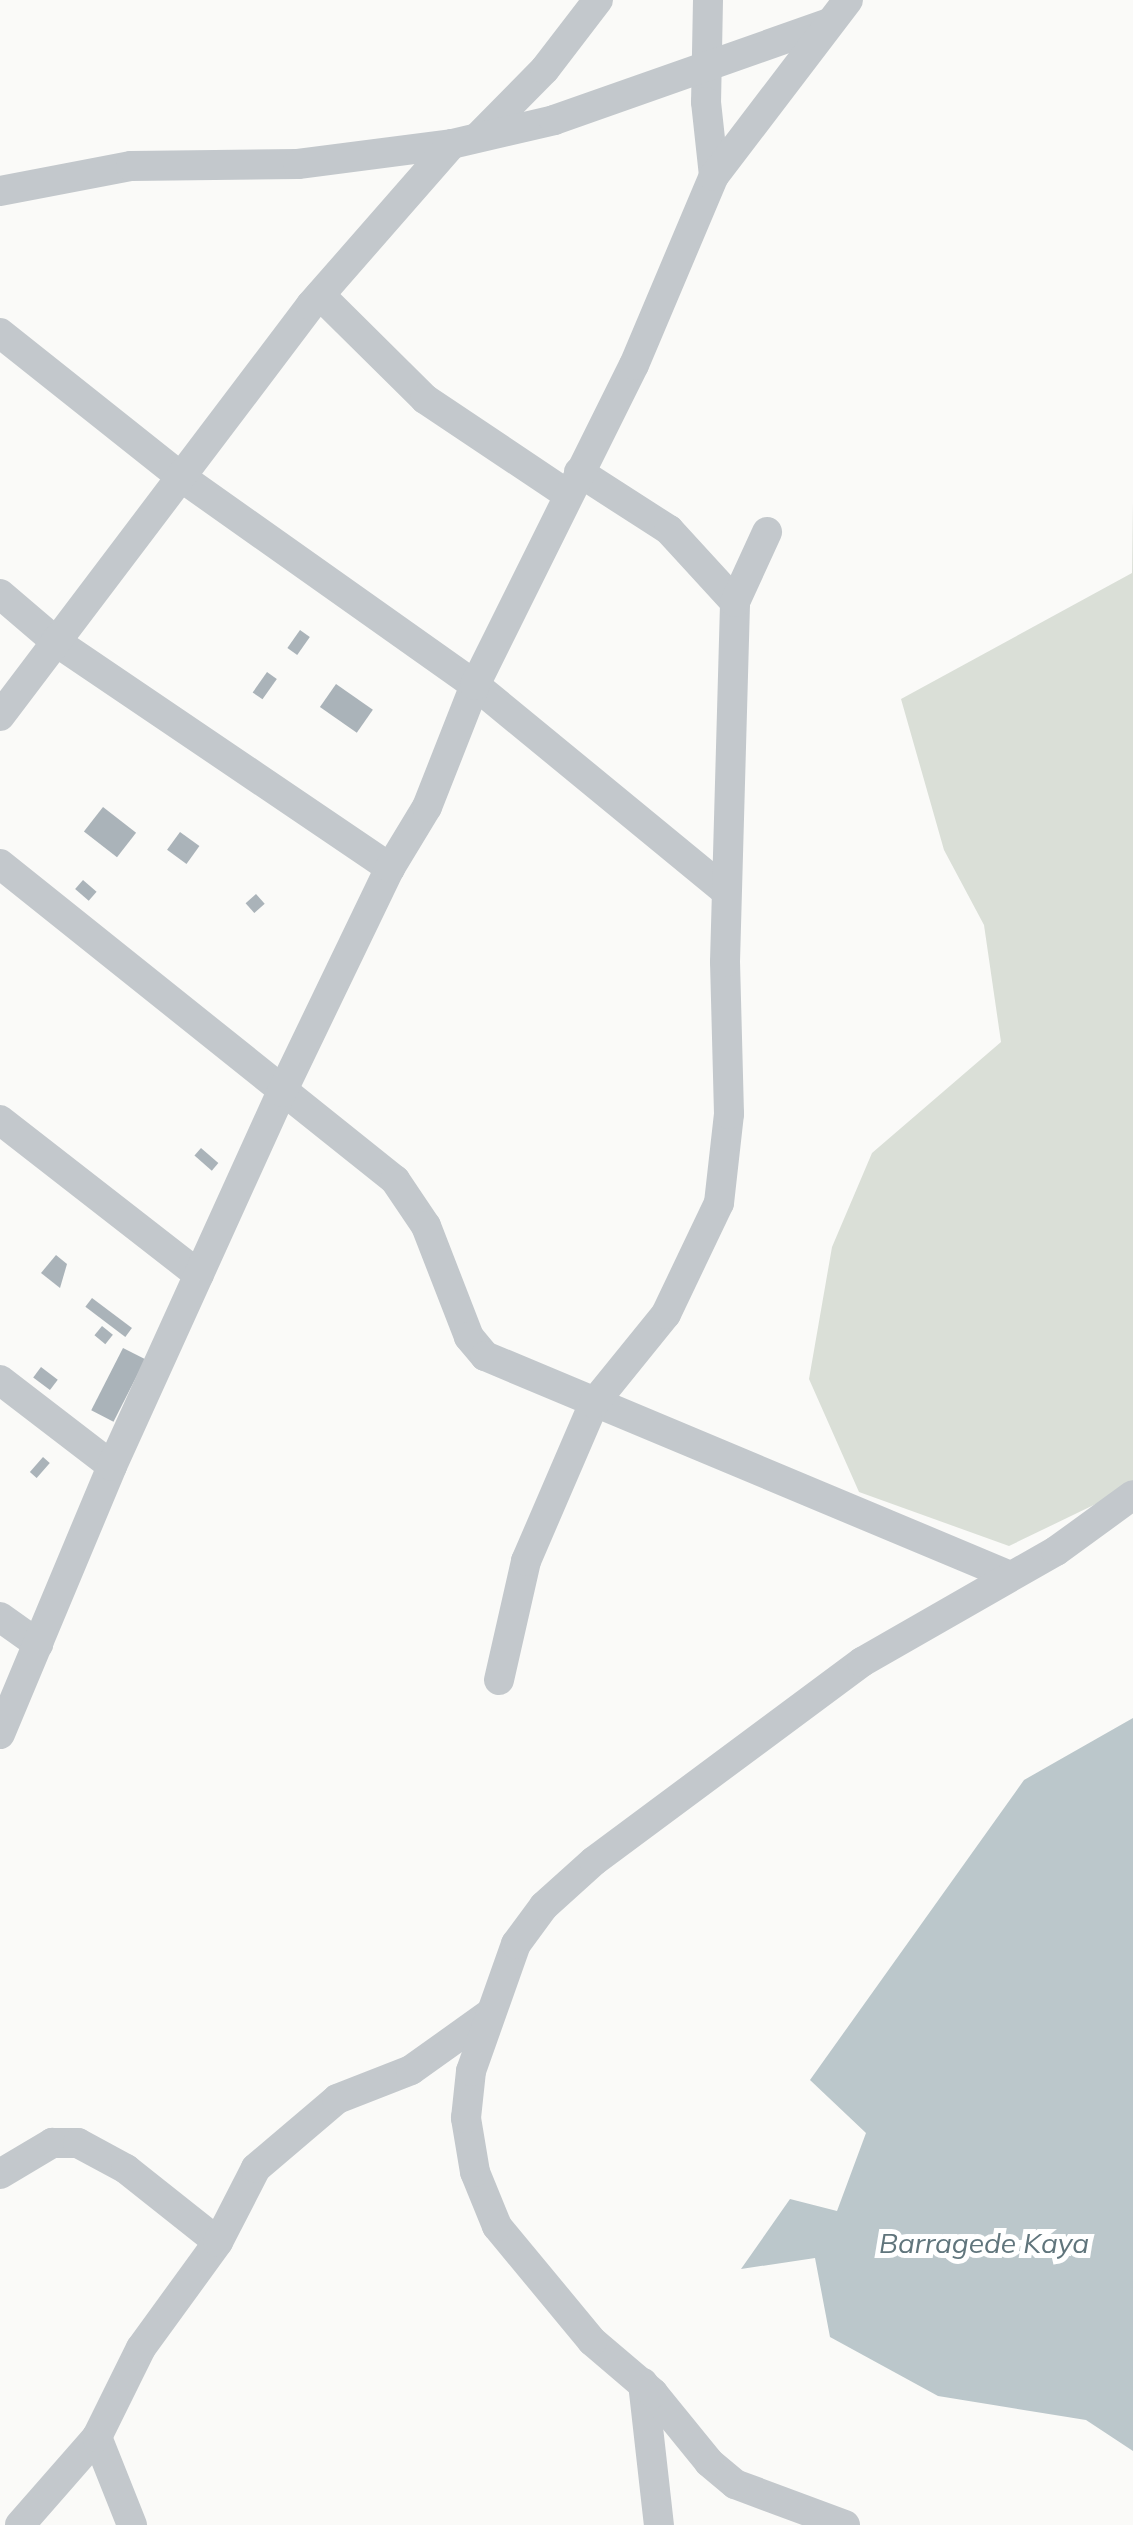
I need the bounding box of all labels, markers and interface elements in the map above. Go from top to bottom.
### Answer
water label: Barragede Kaya [879,2226,1089,2260]

